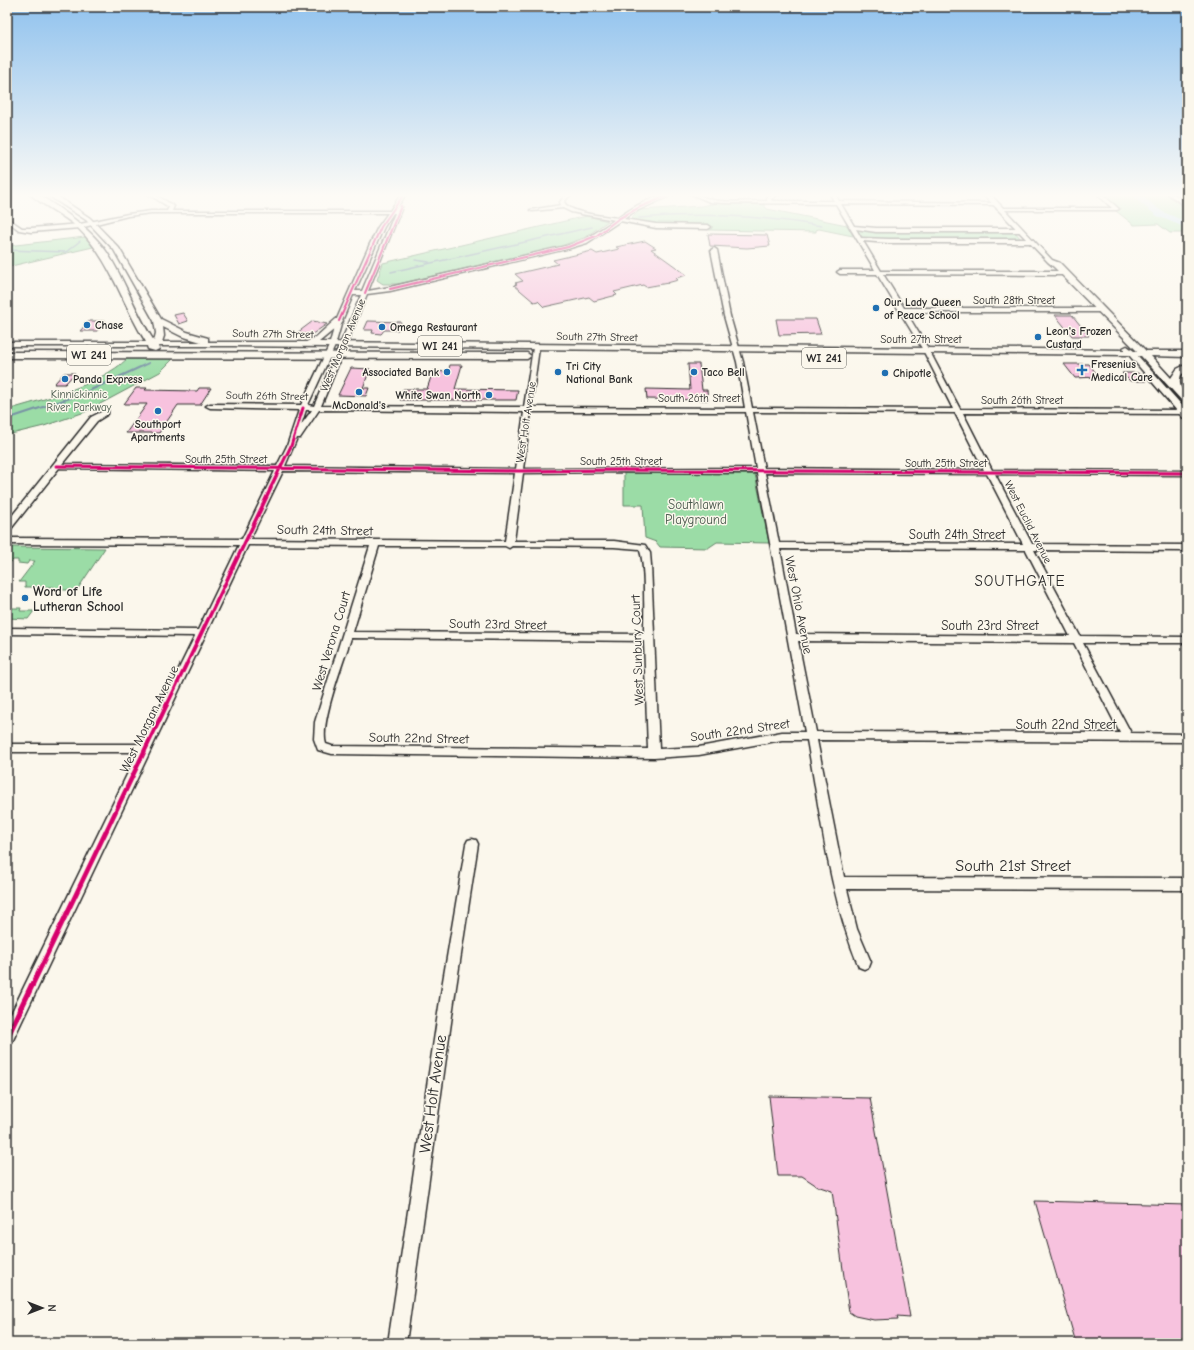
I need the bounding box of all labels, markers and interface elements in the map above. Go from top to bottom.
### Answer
street label: South 28th Street [973,294,1056,307]
street label: West Morgan Avenue [318,296,369,393]
place label: Our Lady Queen of Peace School [884,296,961,322]
marker: Our Lady Queen of Peace School [871,303,881,313]
place label: Chase [95,319,124,332]
marker: Chase [82,320,92,330]
place label: Omega Restaurant [390,321,477,334]
marker: Omega Restaurant [377,322,387,332]
place label: Leon's Frozen Custard [1046,325,1112,351]
street label: South 27th Street [232,327,315,341]
street label: South 27th Street [556,330,639,344]
marker: Leon's Frozen Custard [1033,332,1043,342]
street label: South 27th Street [880,333,963,346]
road number: WI 241 [418,336,462,356]
road number: WI 241 [67,345,111,365]
road number: WI 241 [802,348,846,368]
place label: Fresenius Medical Care [1091,358,1153,384]
place label: Tri City National Bank [566,360,633,386]
marker: Fresenius Medical Care [1076,364,1088,376]
place label: Associated Bank [362,366,440,379]
place label: Taco Bell [702,366,745,379]
marker: Associated Bank [442,367,452,377]
marker: Tri City National Bank [553,367,563,377]
marker: Taco Bell [689,367,699,377]
place label: Chipotle [893,367,932,380]
marker: Chipotle [880,368,890,378]
place label: Panda Express [73,373,143,386]
marker: Panda Express [60,374,70,384]
street label: West Holt Avenue [513,380,539,464]
marker: McDonald's [354,387,364,397]
park label: Kinnickinnic River Parkway [46,388,112,414]
street label: South 26th Street [226,389,309,403]
place label: White Swan North [396,389,481,402]
marker: White Swan North [484,390,494,400]
street label: South 26th Street [658,392,741,405]
street label: South 26th Street [981,394,1064,407]
place label: McDonald's [332,399,386,412]
marker: Southport Apartments [153,406,163,416]
place label: Southport Apartments [131,418,185,444]
street label: South 25th Street [185,453,268,466]
street label: South 25th Street [580,455,663,468]
street label: South 25th Street [905,457,988,470]
street label: West Euclid Avenue [1002,478,1055,566]
park label: Southlawn Playground [665,497,727,527]
street label: South 24th Street [277,522,375,538]
street label: South 24th Street [909,527,1006,542]
street label: West Ohio Avenue [782,555,816,656]
district label: SOUTHGATE [974,572,1066,590]
place label: Word of Life Lutheran School [33,584,124,614]
street label: West Verona Court [309,588,354,693]
marker: Word of Life Lutheran School [20,593,30,603]
street label: West Sunbury Court [628,593,646,706]
street label: South 23rd Street [449,616,548,632]
street label: South 23rd Street [941,618,1040,633]
street label: West Morgan Avenue [116,662,182,775]
street label: South 22nd Street [689,715,792,744]
street label: South 22nd Street [1016,717,1117,732]
street label: South 22nd Street [369,730,471,746]
street label: South 21st Street [955,857,1071,875]
street label: West Holt Avenue [416,1034,450,1154]
north arrow [22,1288,62,1328]
text: N [45,1304,58,1312]

